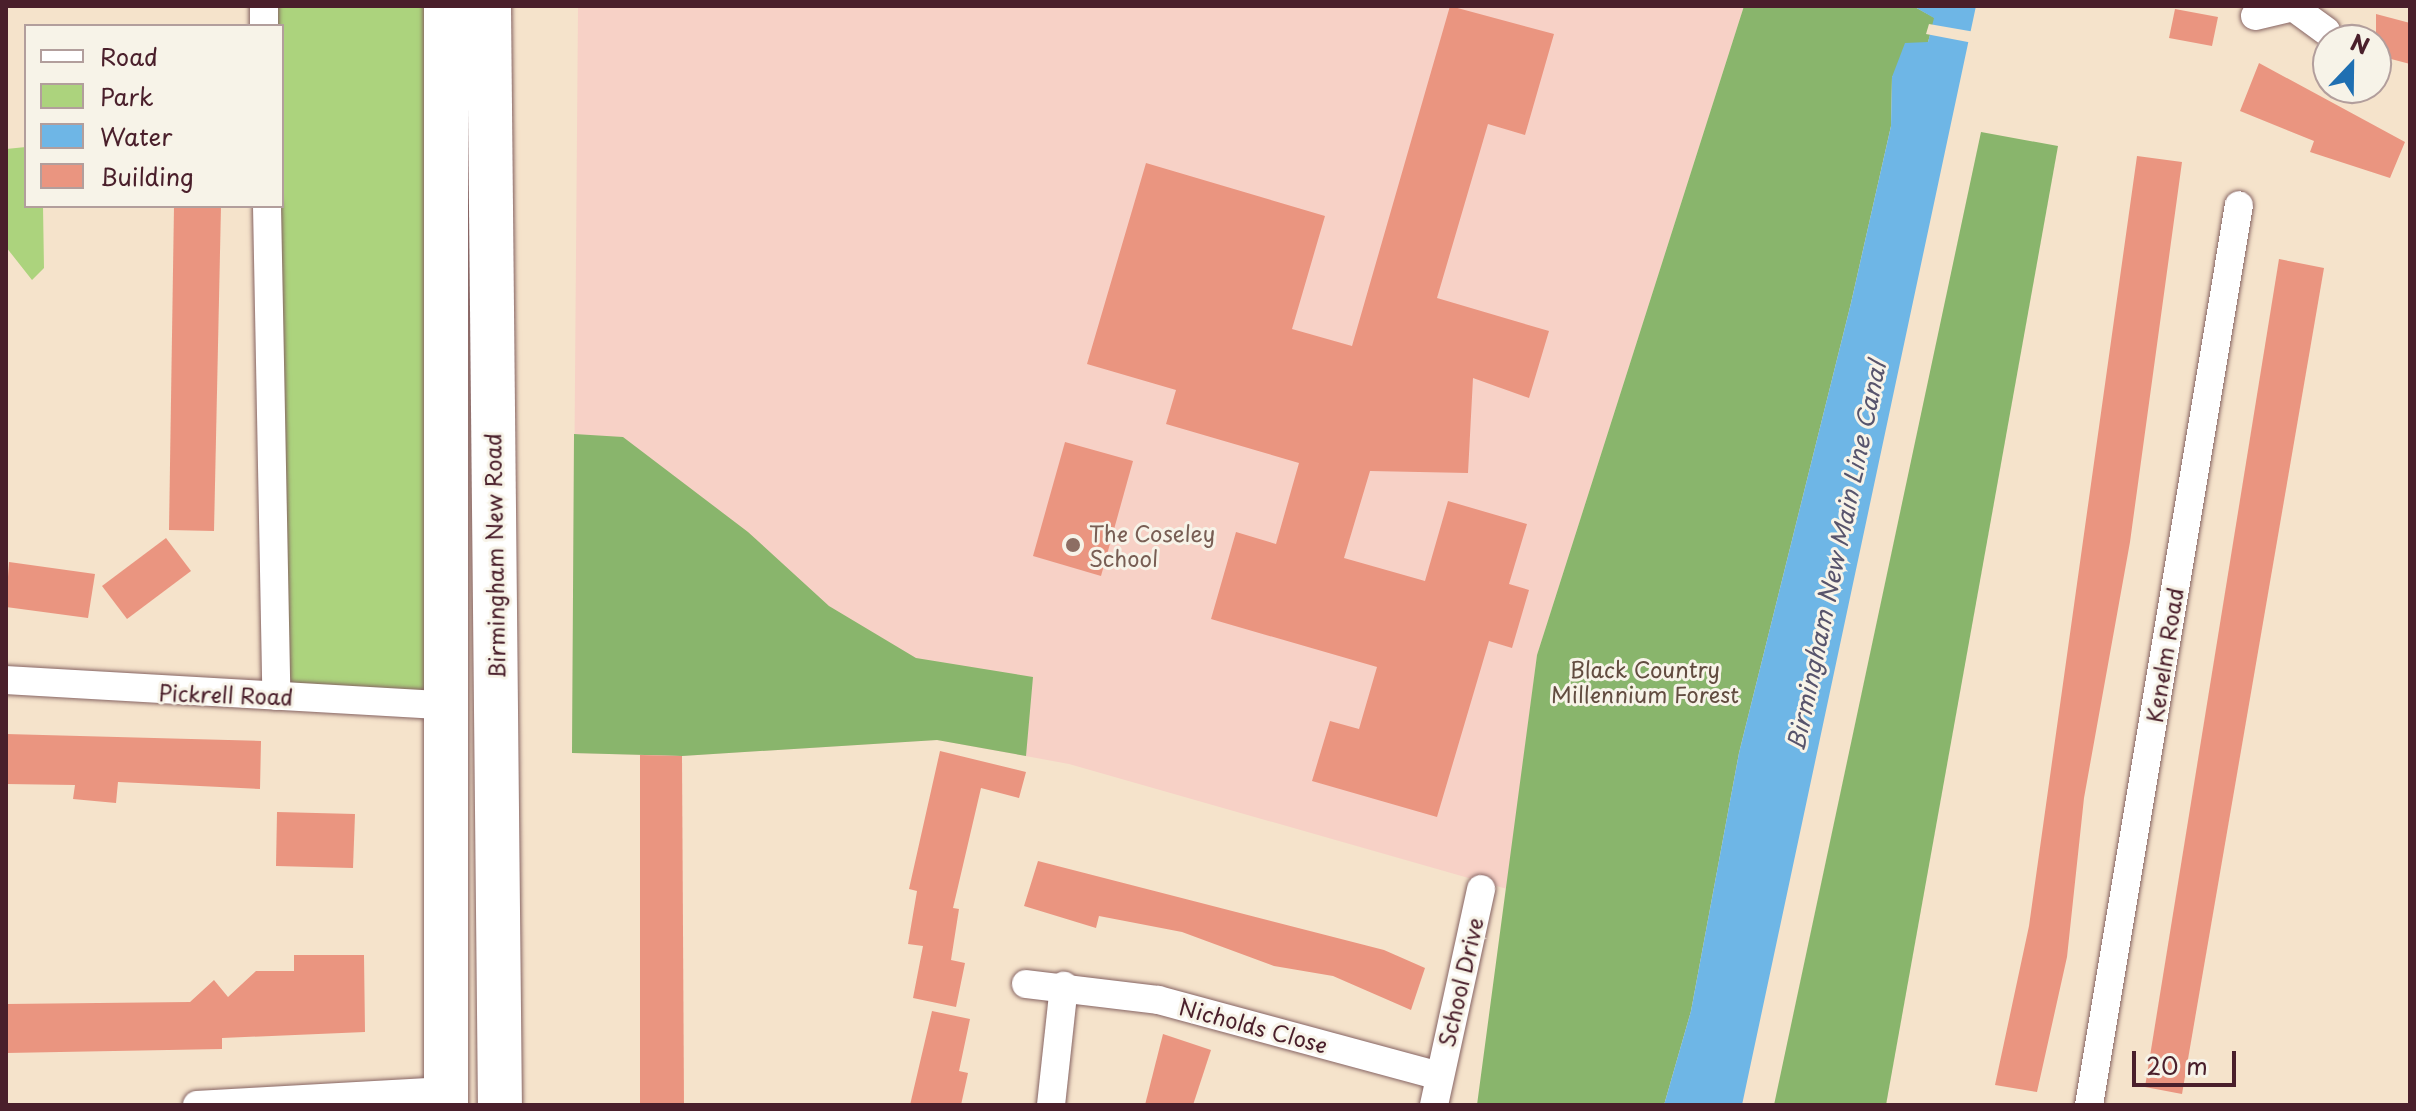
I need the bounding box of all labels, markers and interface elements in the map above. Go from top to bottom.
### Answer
legend [24,24,284,208]
north arrow [2312,24,2392,104]
text: N [2346,25,2375,62]
text: Road [100,38,158,74]
text: Park [100,78,154,114]
text: Water [100,118,172,154]
text: Building [100,158,194,194]
water label: Birmingham New Main Line Canal [1780,358,1892,754]
street label: Birmingham New Road [479,434,509,678]
place label: The Coseley School [1089,519,1217,570]
marker: The Coseley School [1064,536,1082,554]
street label: Kenelm Road [2140,585,2188,725]
park label: Black Country Millennium Forest [1551,655,1739,706]
street label: Pickrell Road [158,678,294,710]
street label: School Drive [1432,914,1488,1050]
street label: Nicholds Close [1175,992,1331,1058]
scale bar [2136,1035,2240,1085]
text: 20 m [2146,1047,2208,1083]

